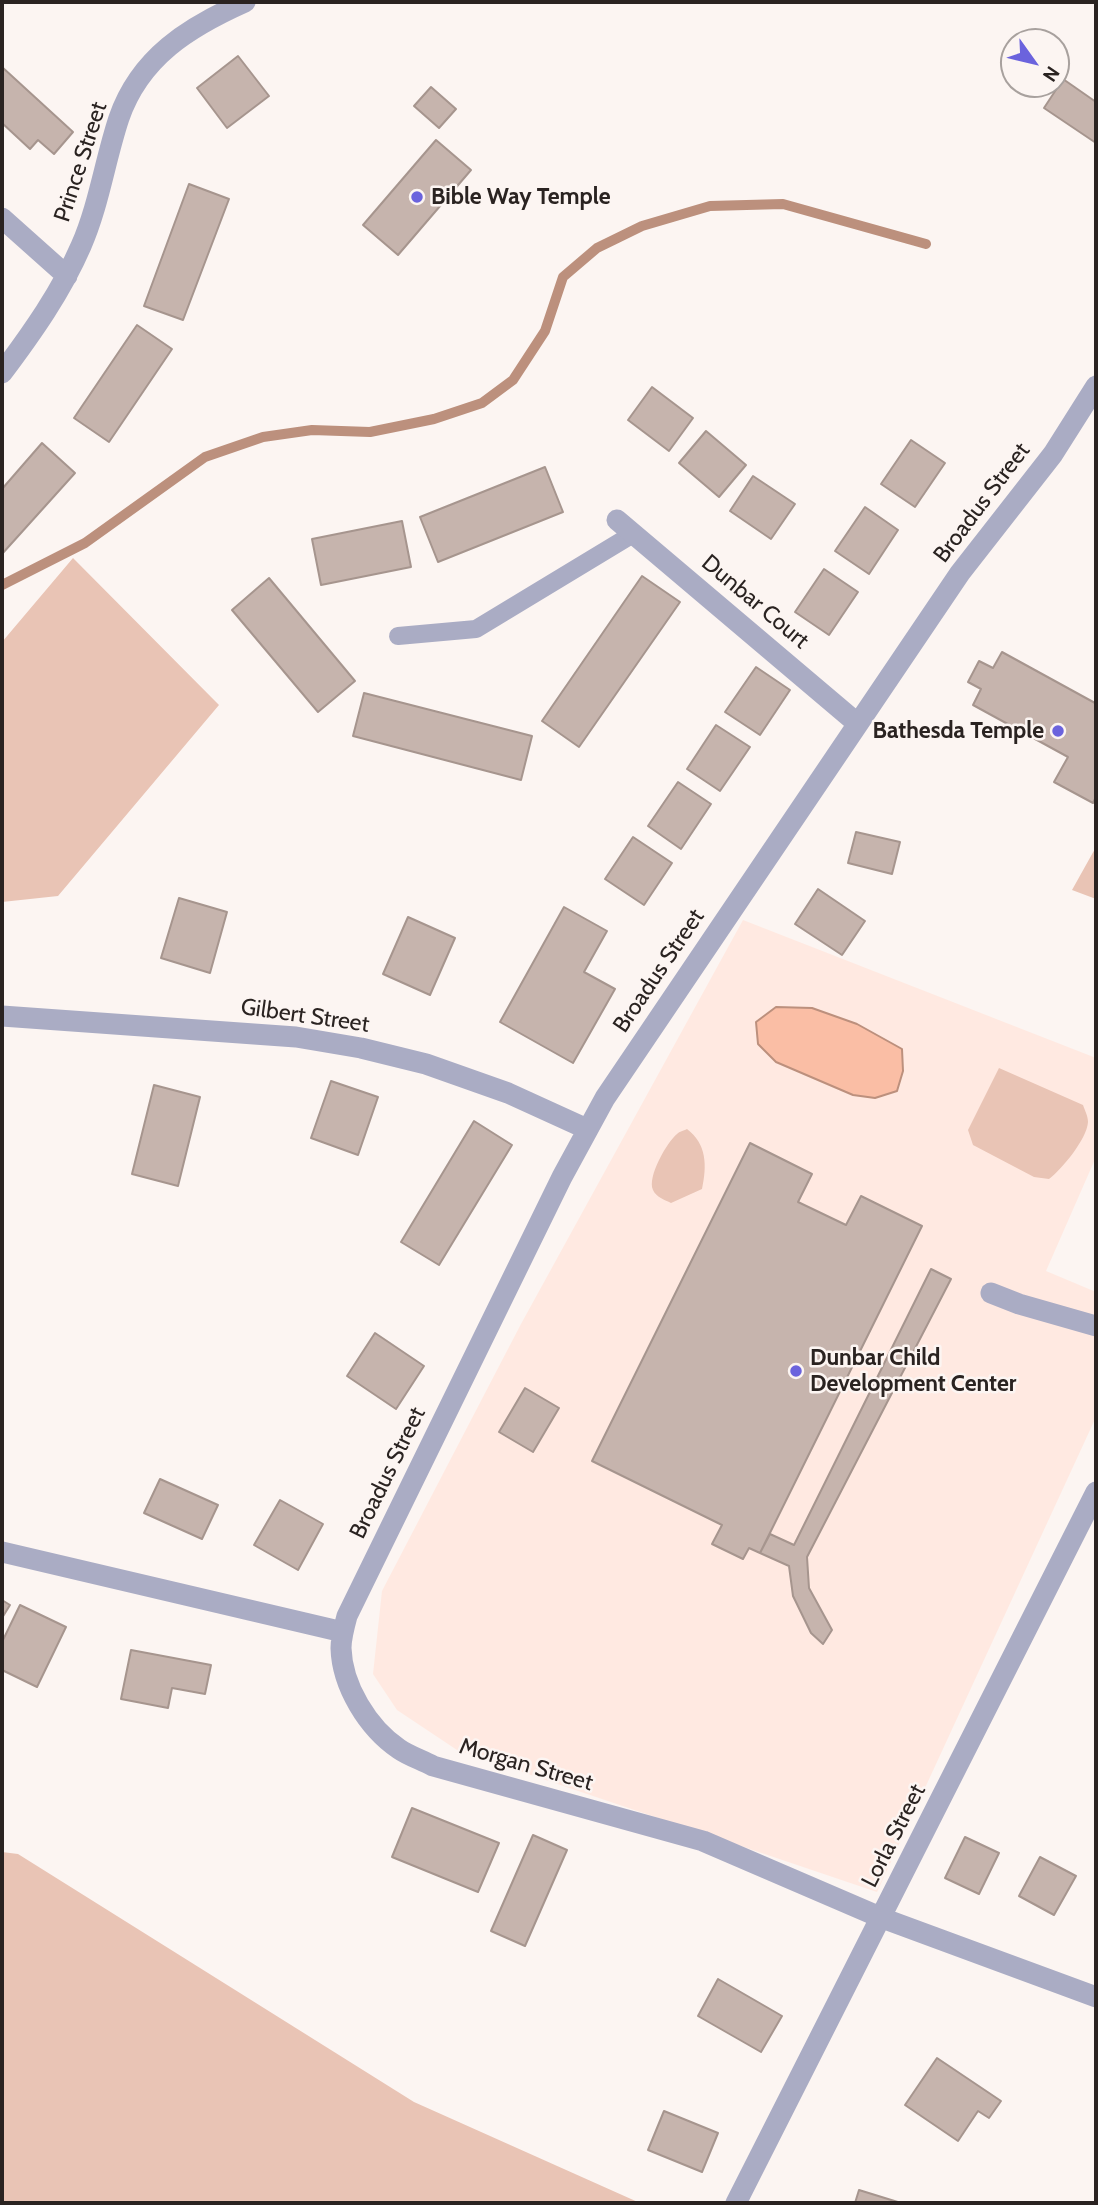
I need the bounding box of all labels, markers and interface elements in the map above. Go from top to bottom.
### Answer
north arrow [1000,28,1070,98]
text: N [1038,62,1064,86]
street label: Prince Street [49,99,113,225]
place label: Bible Way Temple [431,183,611,211]
marker: Bible Way Temple [409,189,425,205]
street label: Broadus Street [928,438,1036,568]
street label: Dunbar Court [696,549,814,655]
place label: Bathesda Temple [873,717,1044,745]
marker: Bathesda Temple [1050,723,1066,739]
street label: Broadus Street [608,904,710,1038]
street label: Gilbert Street [239,993,371,1039]
place label: Dunbar Child Development Center [810,1344,1016,1398]
marker: Dunbar Child Development Center [788,1363,804,1379]
street label: Broadus Street [344,1403,432,1543]
street label: Morgan Street [456,1733,596,1797]
street label: Lorla Street [856,1780,932,1892]

